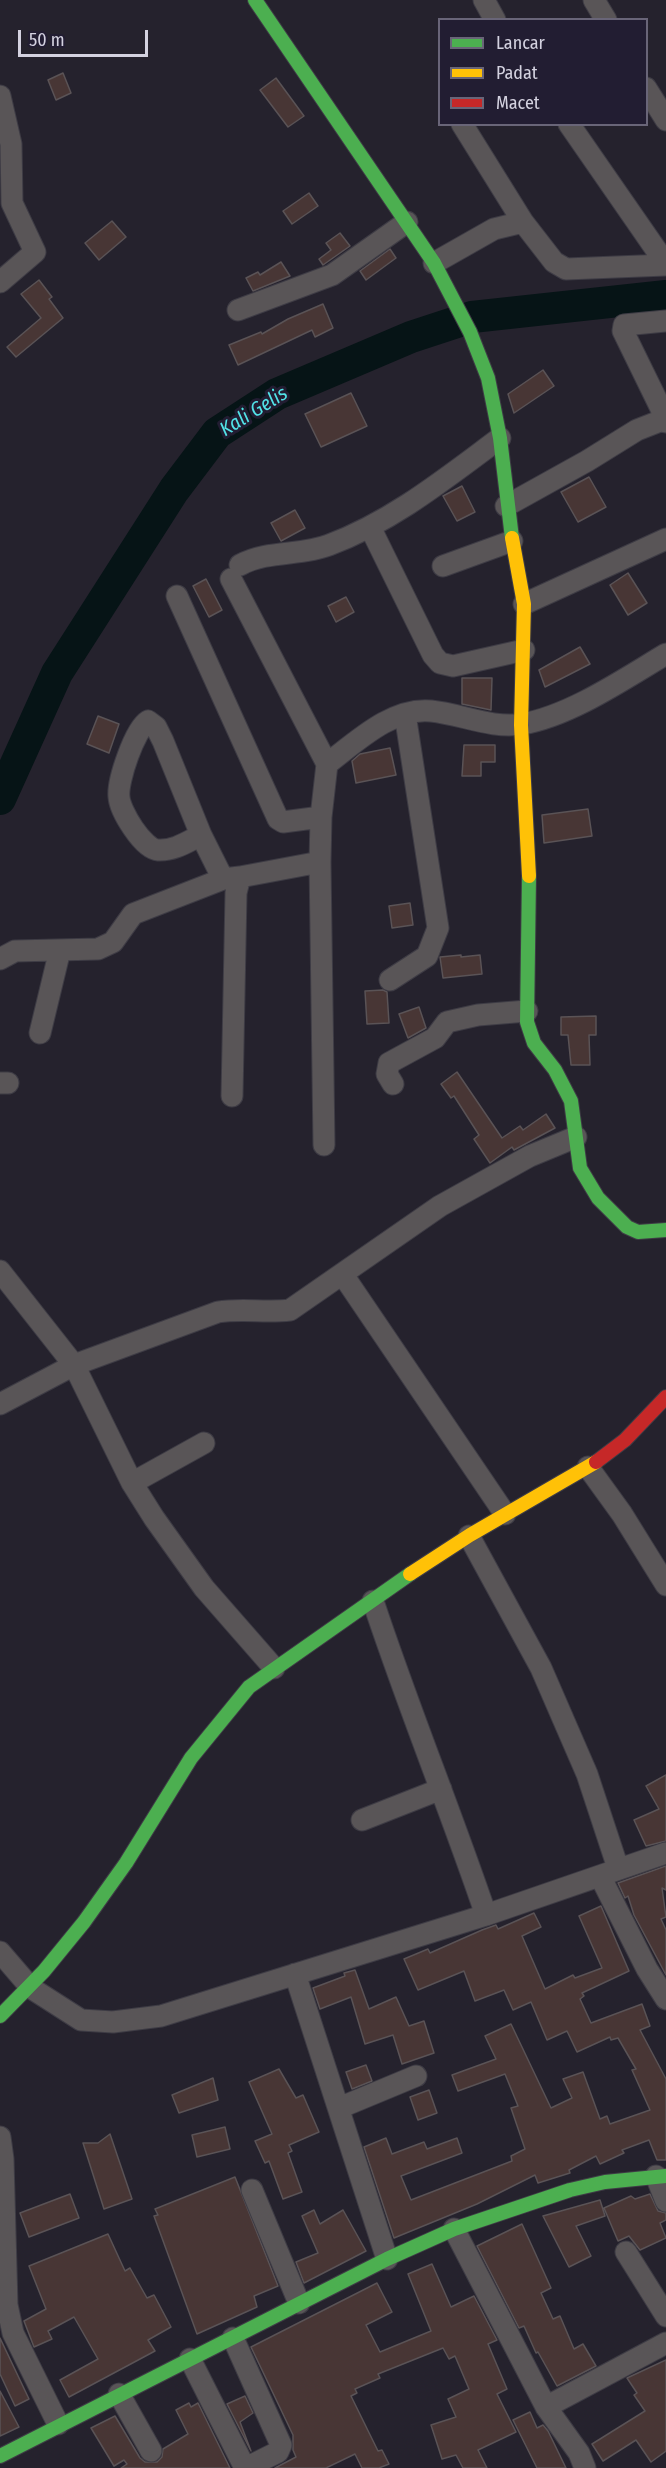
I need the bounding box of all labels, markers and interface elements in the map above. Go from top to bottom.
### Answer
scale bar [21,18,152,56]
legend [438,18,648,126]
text: 50 m [29,29,65,51]
text: Lancar [496,32,545,54]
text: Padat [496,62,538,84]
text: Macet [496,92,540,114]
water label: Kali Gelis [216,382,292,442]

